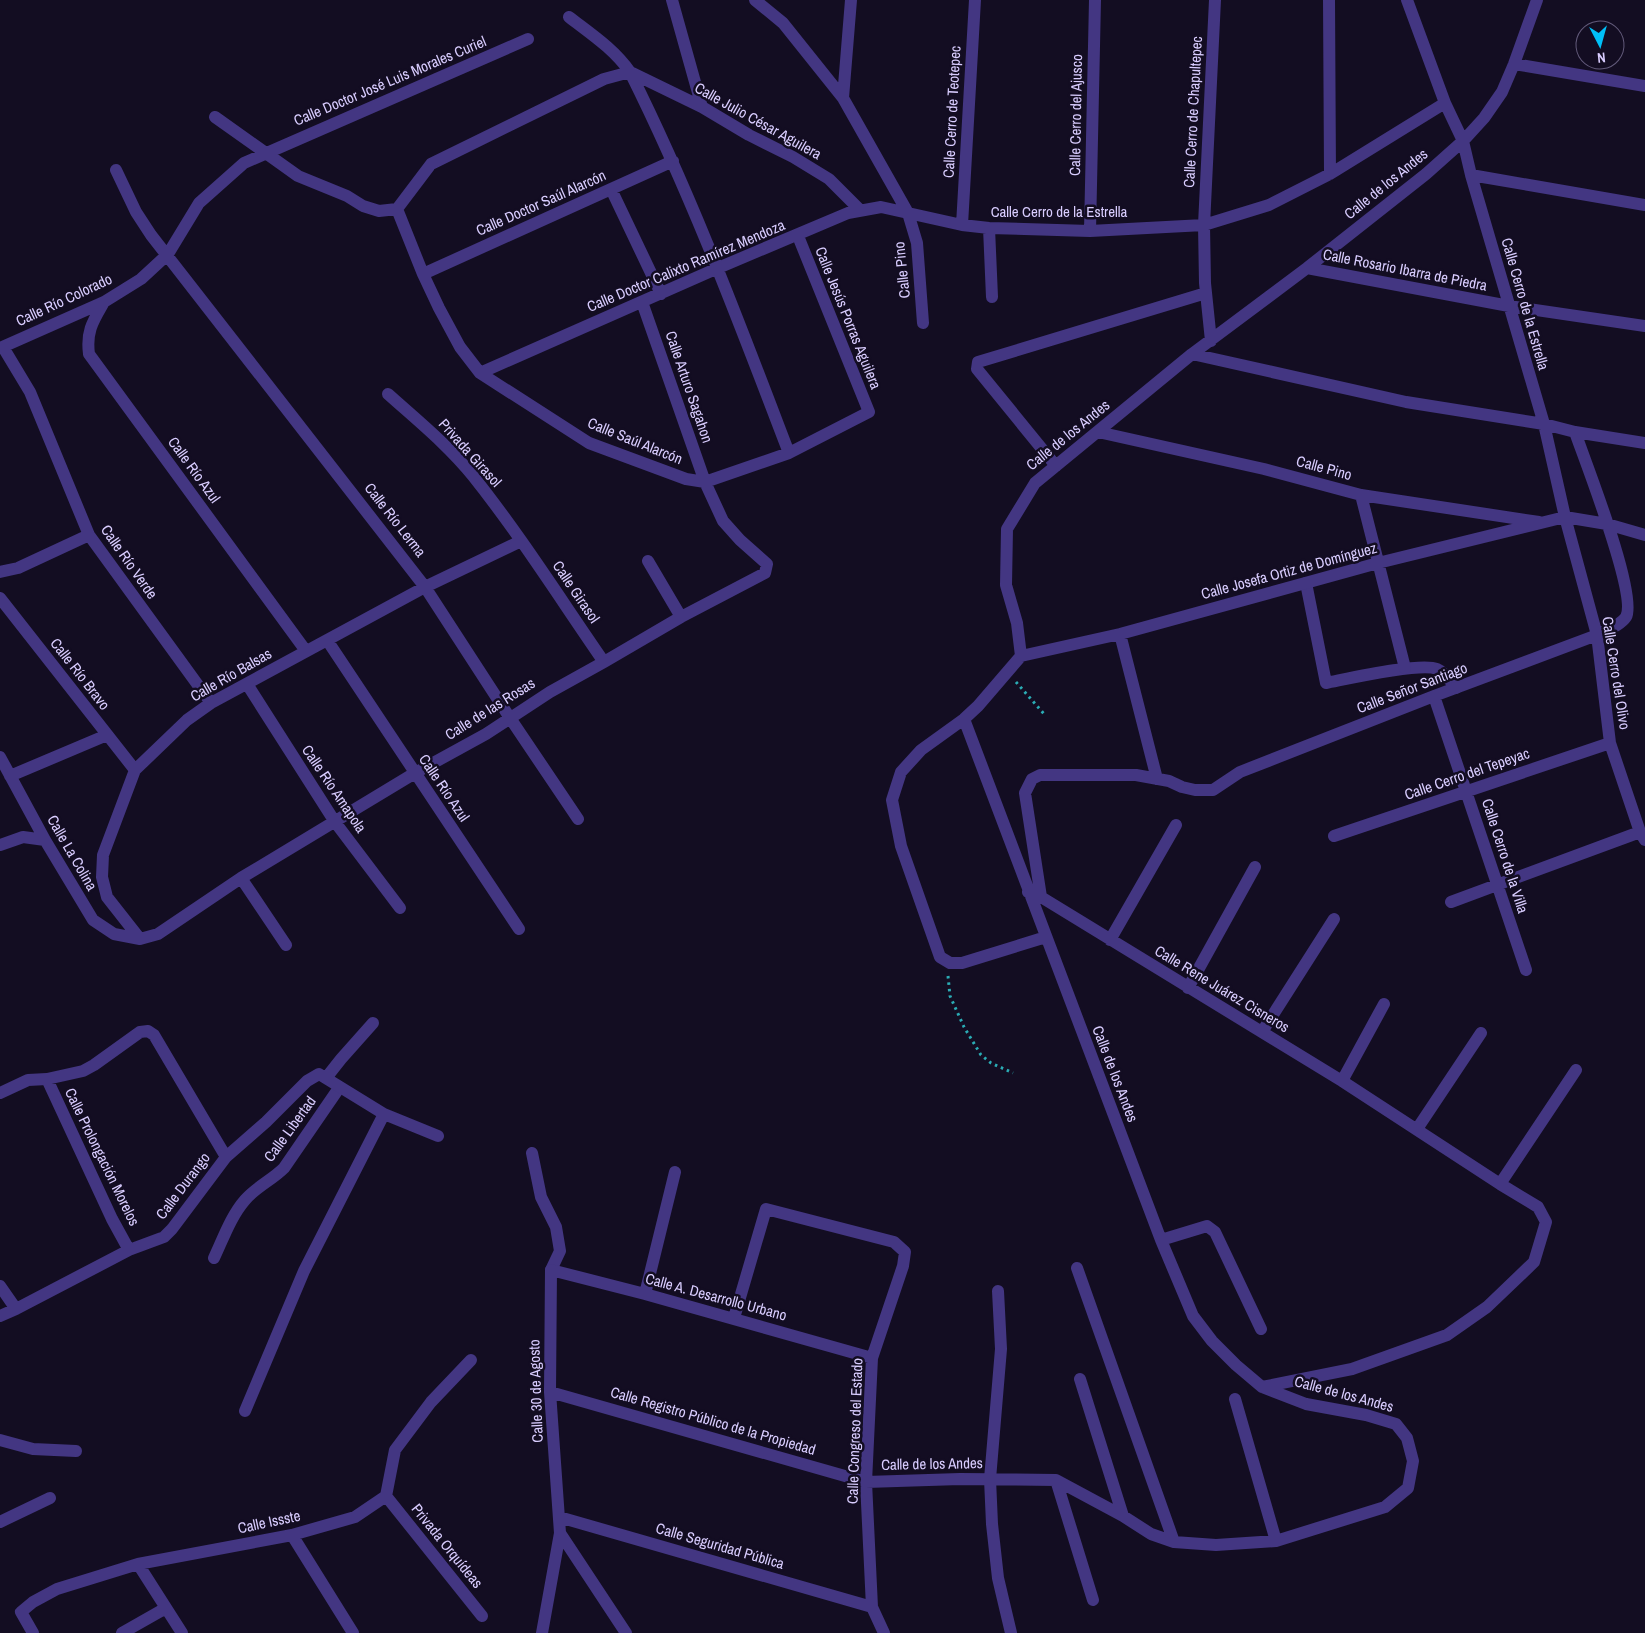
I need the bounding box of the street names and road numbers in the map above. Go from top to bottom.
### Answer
street label: Calle Doctor José Luis Morales Curiel [290,30,489,131]
street label: Calle Cerro de Chapultepec [1178,36,1207,188]
street label: Calle Cerro de Teotepec [938,45,965,179]
street label: Calle Cerro del Ajusco [1064,54,1087,176]
street label: Calle Julio César Aguilera [691,77,826,164]
street label: Calle de los Andes [1339,143,1432,224]
street label: Calle Doctor Saúl Alarcón [473,164,609,241]
street label: Calle Cerro de la Estrella [991,201,1128,222]
street label: Calle Doctor Calixto Ramírez Mendoza [584,214,788,317]
street label: Calle Cerro de la Estrella [1497,235,1554,373]
street label: Calle Pino [888,241,915,299]
street label: Calle Rosario Ibarra de Piedra [1321,243,1489,296]
street label: Calle Jesús Porras Aguilera [810,244,887,392]
street label: Calle Río Colorado [12,268,115,331]
street label: Calle Arturo Sagahon [661,328,718,446]
street label: Calle de los Andes [1021,394,1114,475]
street label: Calle Saúl Alarcón [585,412,686,469]
street label: Privada Girasol [434,414,507,491]
street label: Calle Río Azul [163,432,226,507]
street label: Calle Pino [1294,450,1354,485]
street label: Calle Río Lerma [360,478,431,561]
street label: Calle Río Verde [96,520,163,603]
street label: Calle Josefa Ortiz de Domínguez [1199,537,1379,604]
street label: Calle Girasol [548,556,605,627]
street label: Calle Cerro del Olivo [1597,615,1636,731]
street label: Calle Río Bravo [46,633,115,714]
street label: Calle Río Balsas [186,643,275,706]
street label: Calle Señor Santiago [1353,657,1470,718]
street label: Calle de las Rosas [441,673,539,745]
street label: Calle Río Amapola [297,741,372,837]
street label: Calle Cerro del Tepeyac [1401,742,1532,805]
street label: Calle Río Azul [414,750,475,826]
street label: Calle Cerro de la Villa [1477,796,1534,916]
street label: Calle La Colina [42,811,103,895]
street label: Calle Rene Juárez Cisneros [1151,940,1294,1037]
street label: Calle de los Andes [1087,1022,1144,1125]
street label: Calle Prolongación Morelos [60,1084,145,1229]
street label: Calle Libertad [259,1092,321,1166]
street label: Calle Durango [151,1148,215,1223]
street label: Calle A. Desarrollo Urbano [643,1268,789,1326]
street label: Calle 30 de Agosto [523,1339,548,1443]
street label: Calle Congreso del Estado [841,1357,868,1504]
street label: Calle de los Andes [1292,1370,1396,1417]
street label: Calle Registro Público de la Propiedad [608,1381,818,1460]
street label: Calle de los Andes [881,1452,983,1475]
street label: Privada Orquídeas [407,1499,488,1592]
street label: Calle Issste [236,1505,302,1538]
street label: Calle Seguridad Pública [653,1517,787,1574]

